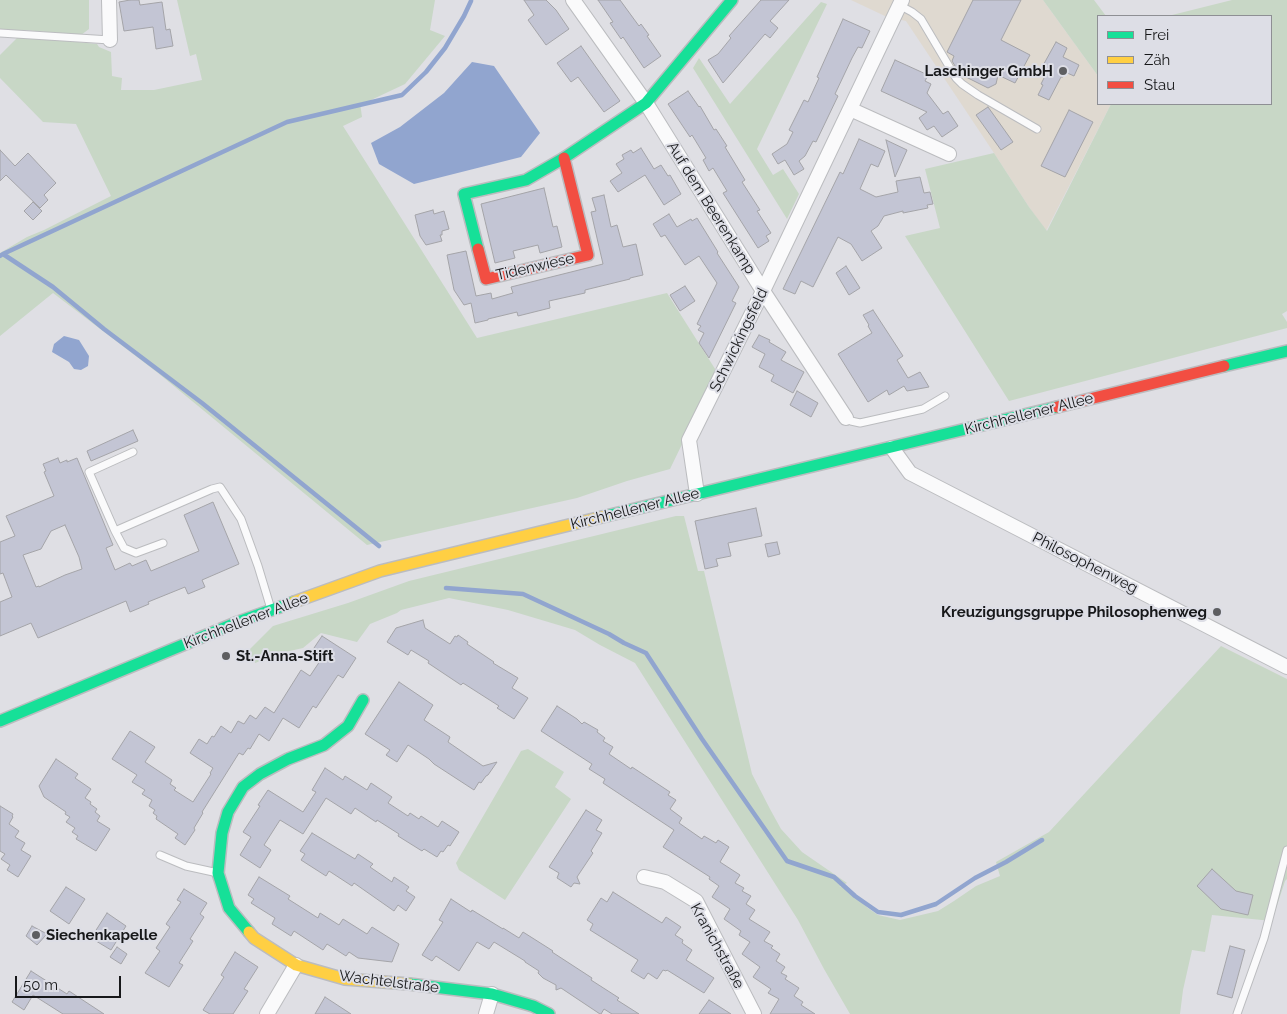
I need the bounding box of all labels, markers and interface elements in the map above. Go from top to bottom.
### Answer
legend [1097,15,1272,105]
text: Frei [1144,26,1169,44]
text: Zäh [1144,51,1170,69]
place label: Laschinger GmbH [925,62,1053,80]
marker: Laschinger GmbH [1057,65,1069,77]
text: Stau [1144,76,1175,94]
street label: Auf dem Beerenkamp [663,138,759,278]
street label: Tidenwiese [494,249,576,285]
street label: Schwickingsfeld [706,285,772,395]
street label: Kirchhellener Allee [963,389,1095,439]
street label: Kirchhellener Allee [569,484,701,534]
street label: Philosophenweg [1029,529,1141,597]
street label: Kirchhellener Allee [181,589,311,653]
place label: Kreuzigungsgruppe Philosophenweg [941,603,1207,621]
marker: Kreuzigungsgruppe Philosophenweg [1211,606,1223,618]
place label: St.-Anna-Stift [236,647,333,665]
marker: St.-Anna-Stift [220,650,232,662]
street label: Kranichstraße [686,900,748,992]
place label: Siechenkapelle [46,926,157,944]
marker: Siechenkapelle [30,929,42,941]
scale bar [18,966,124,998]
street label: Wachtelstraße [338,967,440,997]
text: 50 m [23,976,58,994]

